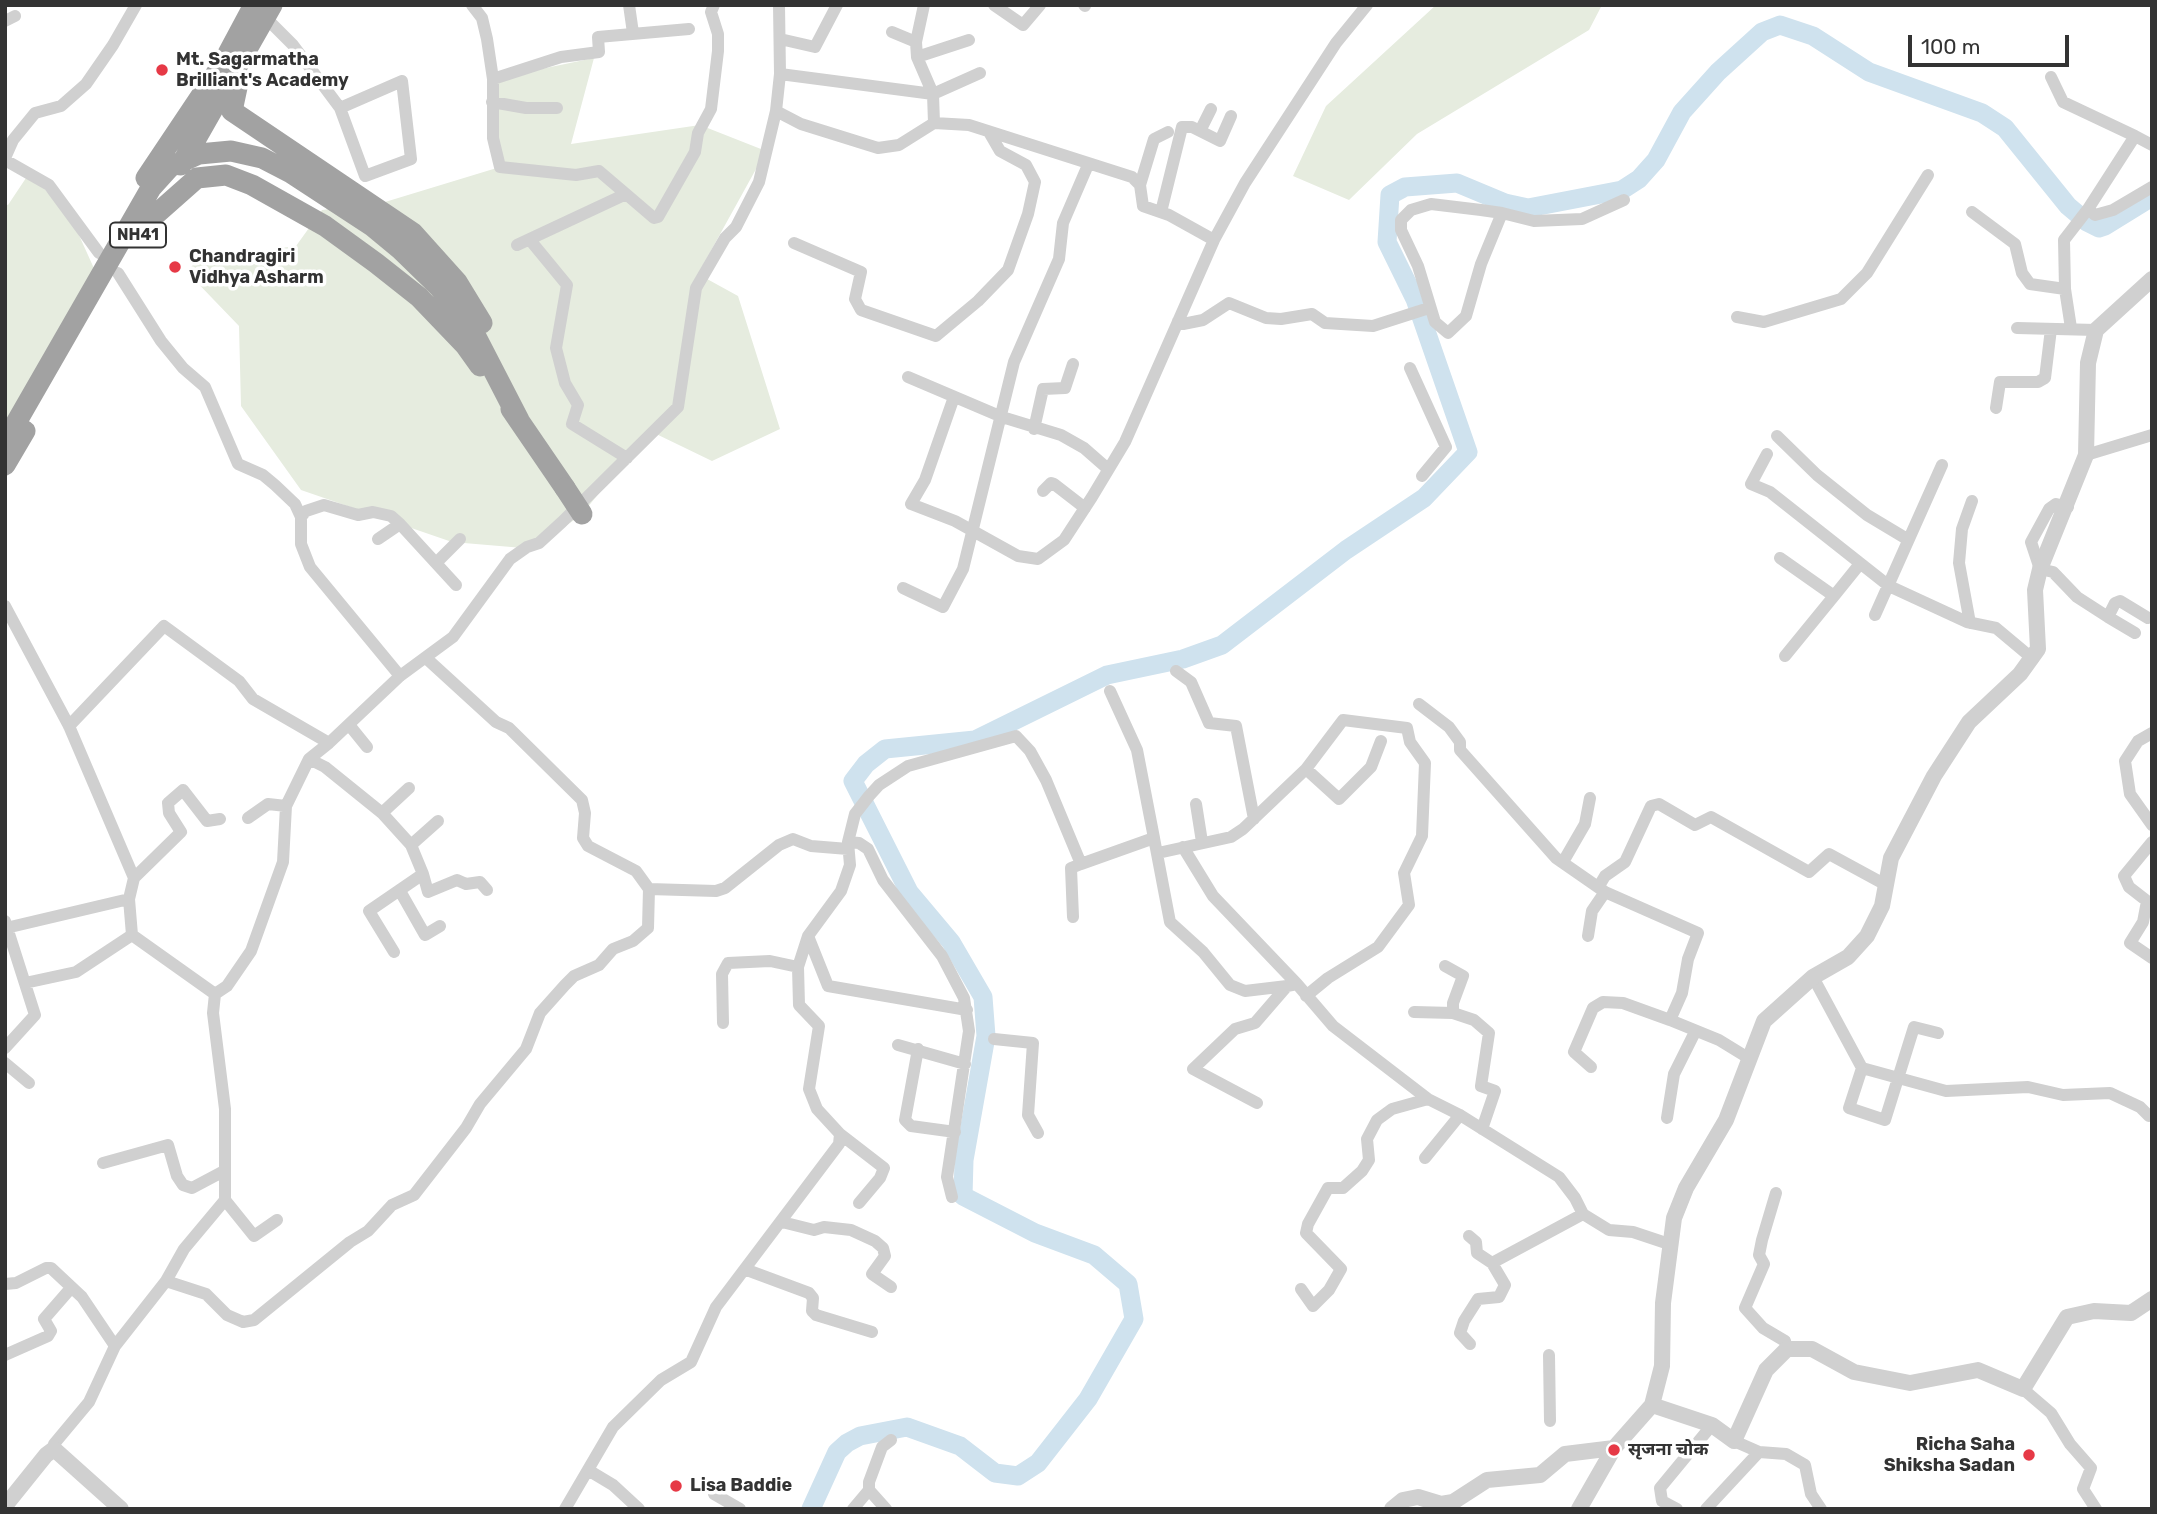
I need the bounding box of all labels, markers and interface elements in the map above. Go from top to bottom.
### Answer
scale bar [1912,21,2073,65]
text: 100 m [1921,34,1980,59]
place label: Mt. Sagarmatha Brilliant's Academy [176,49,349,92]
marker: Mt. Sagarmatha Brilliant's Academy [154,62,170,78]
road number: NH41 [110,222,166,247]
place label: Chandragiri Vidhya Asharm [189,246,324,288]
marker: Chandragiri Vidhya Asharm [167,259,183,275]
place label: Richa Saha Shiksha Sadan [1884,1434,2015,1476]
place label: सृजना चोक [1628,1439,1708,1461]
marker: सृजना चोक [1606,1442,1622,1458]
marker: Richa Saha Shiksha Sadan [2021,1447,2037,1463]
place label: Lisa Baddie [690,1475,792,1497]
marker: Lisa Baddie [668,1478,684,1494]

